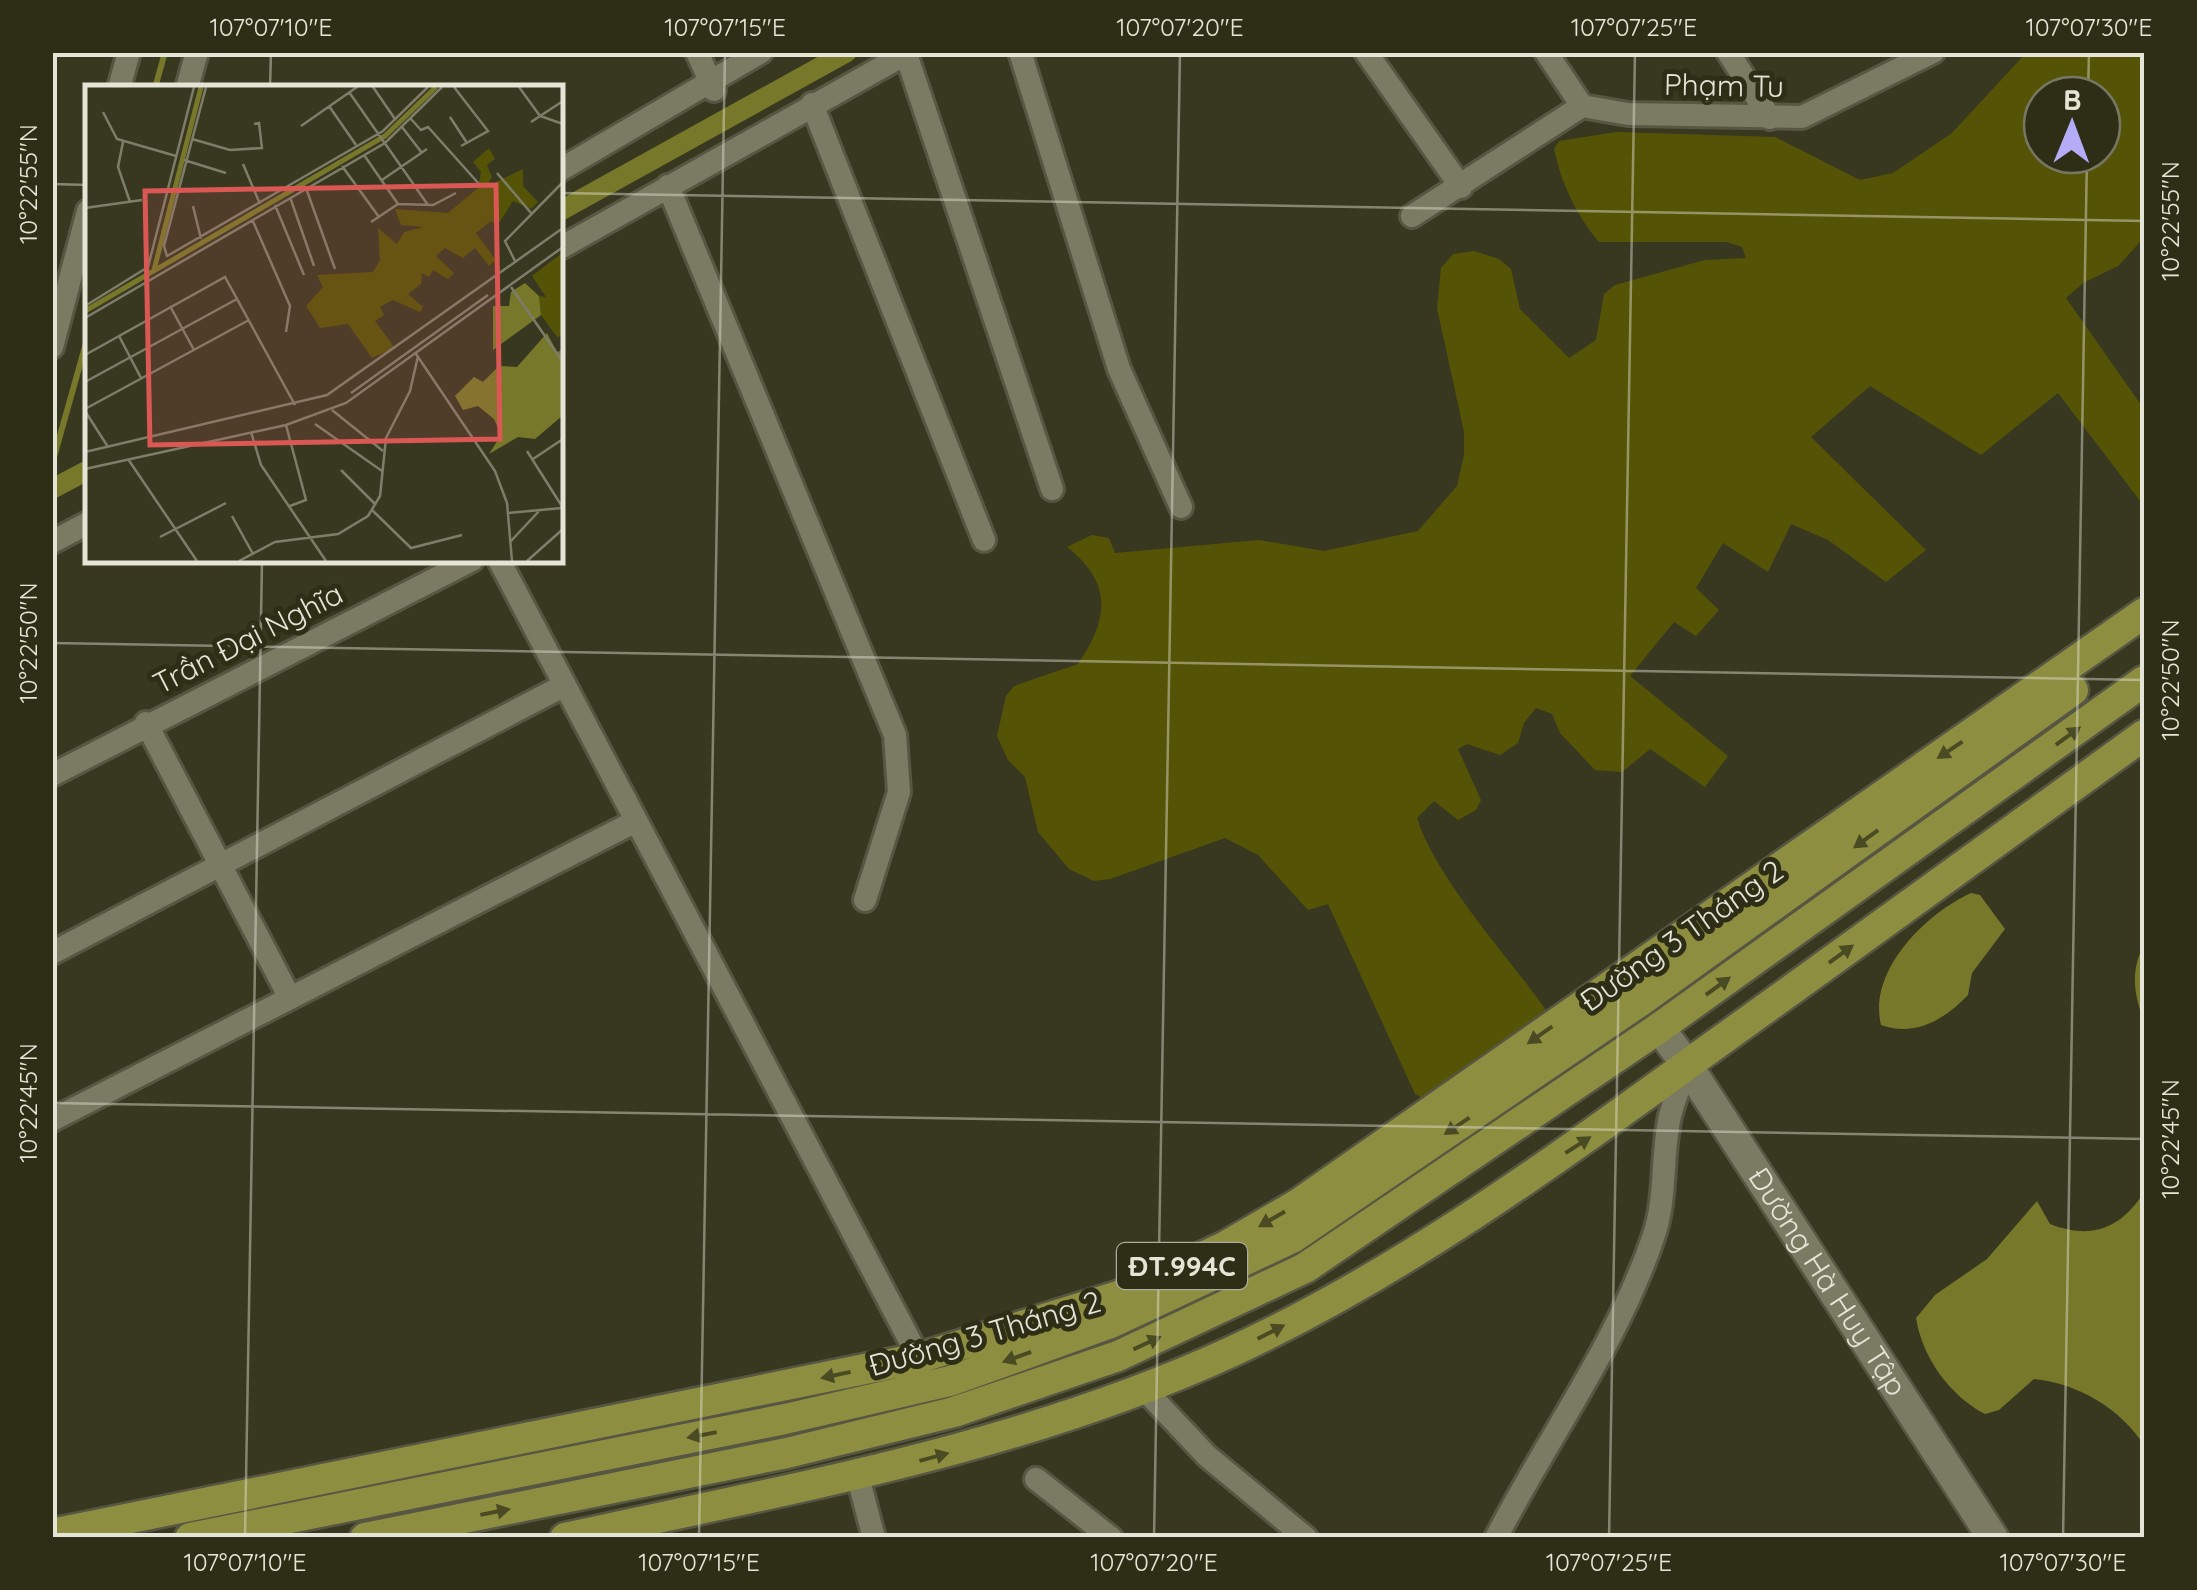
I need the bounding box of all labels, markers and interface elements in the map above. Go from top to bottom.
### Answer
text: 107°07'10"E [210,11,332,42]
text: 107°07'15"E [664,11,786,42]
text: 107°07'20"E [1116,11,1244,42]
text: 107°07'25"E [1571,11,1697,42]
text: 107°07'30"E [2026,11,2152,42]
street label: Phạm Tu [1664,65,1784,105]
north arrow [2022,75,2122,175]
text: B [2063,82,2082,117]
inset map [85,85,562,562]
text: 10°22'55"N [12,124,43,244]
text: 10°22'55"N [2154,161,2185,281]
street label: Trần Đại Nghĩa [146,574,349,702]
text: 10°22'50"N [12,582,43,704]
text: 10°22'50"N [2154,619,2185,741]
one-way arrow [2055,727,2081,746]
one-way arrow [1937,740,1964,759]
one-way arrow [1853,828,1880,848]
street label: Đường 3 Tháng 2 [1573,851,1790,1019]
one-way arrow [1828,945,1854,964]
one-way arrow [1705,977,1731,996]
one-way arrow [1526,1025,1553,1044]
text: 10°22'45"N [12,1043,43,1163]
text: 10°22'45"N [2154,1079,2185,1199]
one-way arrow [1444,1116,1471,1135]
one-way arrow [1565,1137,1592,1155]
street label: Đường Hà Huy Tập [1741,1160,1916,1403]
one-way arrow [1258,1210,1286,1227]
road number: ĐT.994C [1117,1243,1247,1289]
street label: Đường 3 Tháng 2 [865,1282,1105,1384]
one-way arrow [1256,1324,1285,1341]
one-way arrow [1133,1334,1162,1351]
one-way arrow [1001,1350,1031,1365]
one-way arrow [821,1367,852,1383]
one-way arrow [686,1428,717,1444]
one-way arrow [919,1448,950,1464]
one-way arrow [480,1503,511,1519]
text: 107°07'10"E [184,1546,306,1577]
text: 107°07'15"E [638,1546,760,1577]
text: 107°07'20"E [1090,1546,1218,1577]
text: 107°07'25"E [1546,1546,1672,1577]
text: 107°07'30"E [2000,1546,2126,1577]

